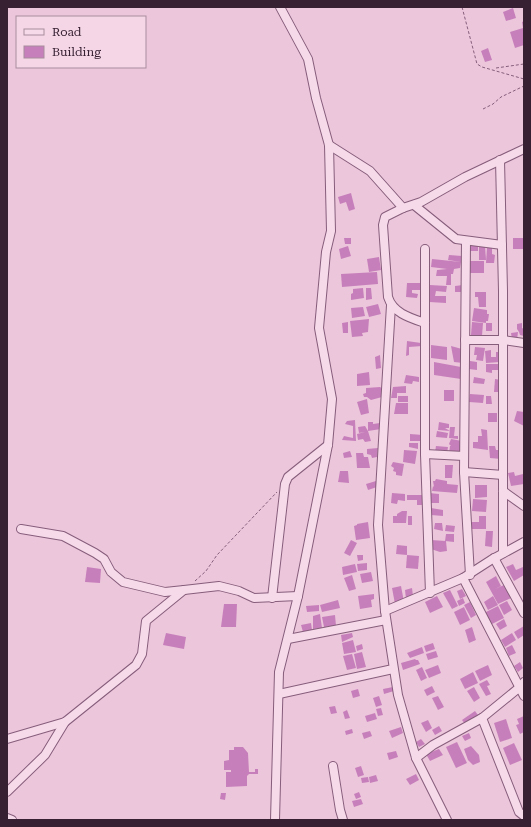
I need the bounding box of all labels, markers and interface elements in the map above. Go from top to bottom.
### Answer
legend [16,16,146,68]
text: Road [52,25,82,39]
text: Building [52,45,101,59]

